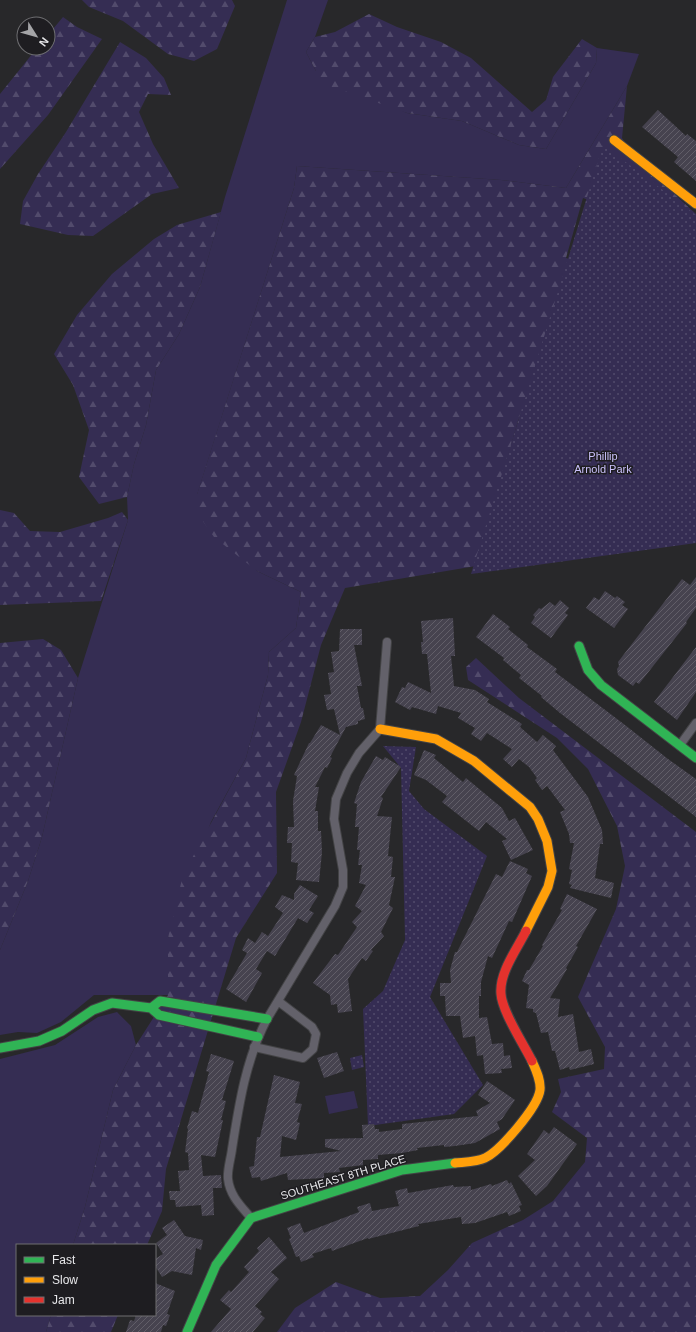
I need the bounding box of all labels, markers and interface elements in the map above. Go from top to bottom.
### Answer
north arrow [16,16,56,56]
text: N [37,35,51,49]
park label: Phillip Arnold Park [574,450,632,475]
street label: SOUTHEAST 8TH PLACE [279,1152,407,1202]
legend [16,1244,156,1316]
text: Fast [52,1253,76,1267]
text: Slow [52,1273,78,1287]
text: Jam [52,1293,75,1307]

